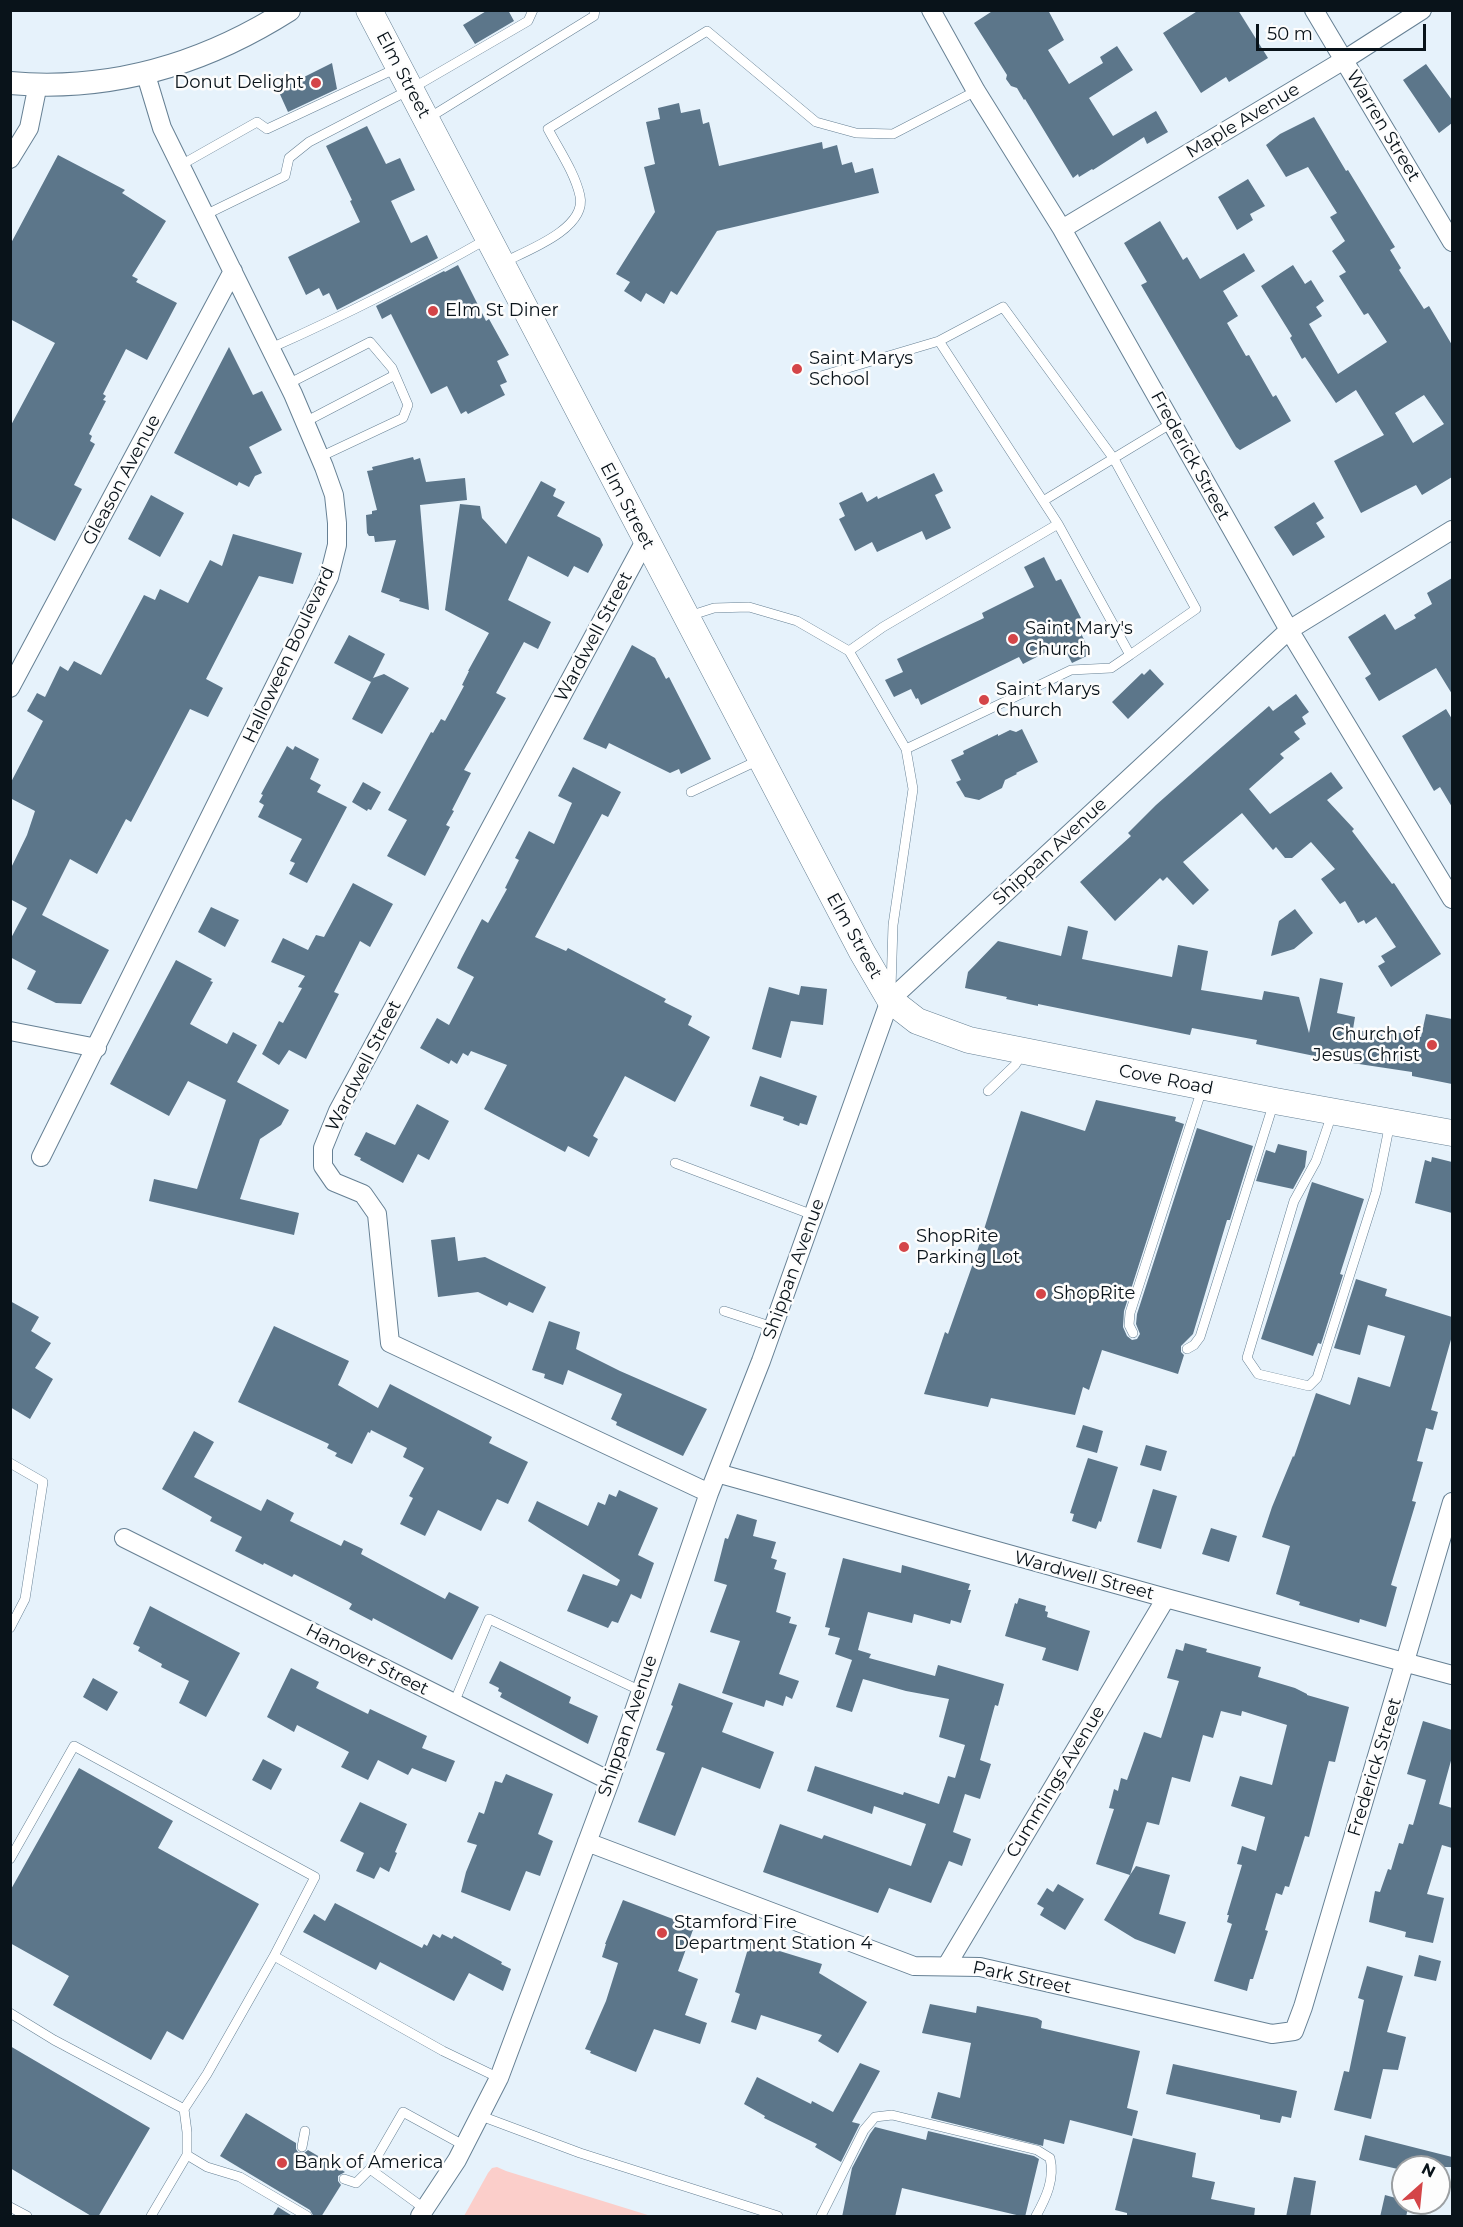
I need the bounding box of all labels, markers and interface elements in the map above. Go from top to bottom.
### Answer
scale bar [1259,12,1428,50]
text: 50 m [1267,23,1313,45]
street label: Elm Street [371,28,435,122]
street label: Warren Street [1341,66,1425,186]
place label: Donut Delight [174,72,304,94]
marker: Donut Delight [309,76,323,90]
street label: Maple Avenue [1182,79,1304,163]
place label: Elm St Diner [445,300,559,322]
marker: Elm St Diner [426,304,440,318]
place label: Saint Marys School [809,348,913,391]
marker: Saint Marys School [790,362,804,376]
street label: Frederick Street [1146,388,1234,524]
street label: Gleason Avenue [78,411,166,549]
street label: Elm Street [595,459,659,553]
street label: Halloween Boulevard [239,564,339,746]
street label: Wardwell Street [551,568,637,706]
place label: Saint Mary's Church [1025,618,1133,660]
marker: Saint Mary's Church [1006,632,1020,646]
place label: Saint Marys Church [996,679,1100,722]
marker: Saint Marys Church [977,693,991,707]
street label: Shippan Avenue [989,794,1111,910]
street label: Elm Street [821,889,887,983]
street label: Wardwell Street [322,997,406,1135]
place label: Church of Jesus Christ [1313,1024,1420,1066]
marker: Church of Jesus Christ [1425,1038,1439,1052]
street label: Cove Road [1117,1060,1215,1100]
street label: Shippan Avenue [759,1196,829,1342]
place label: ShopRite Parking Lot [916,1226,1020,1268]
marker: ShopRite Parking Lot [897,1240,911,1254]
place label: ShopRite [1053,1283,1135,1305]
marker: ShopRite [1034,1287,1048,1301]
street label: Wardwell Street [1012,1547,1156,1605]
street label: Hanover Street [302,1620,432,1700]
street label: Shippan Avenue [594,1653,662,1799]
street label: Frederick Street [1344,1695,1406,1839]
street label: Cummings Avenue [1002,1702,1110,1862]
place label: Stamford Fire Department Station 4 [674,1912,872,1954]
marker: Stamford Fire Department Station 4 [655,1926,669,1940]
street label: Park Street [971,1957,1073,1999]
place label: Bank of America [294,2152,443,2174]
north arrow [1391,2155,1451,2215]
marker: Bank of America [275,2156,289,2170]
text: N [1418,2159,1439,2182]

